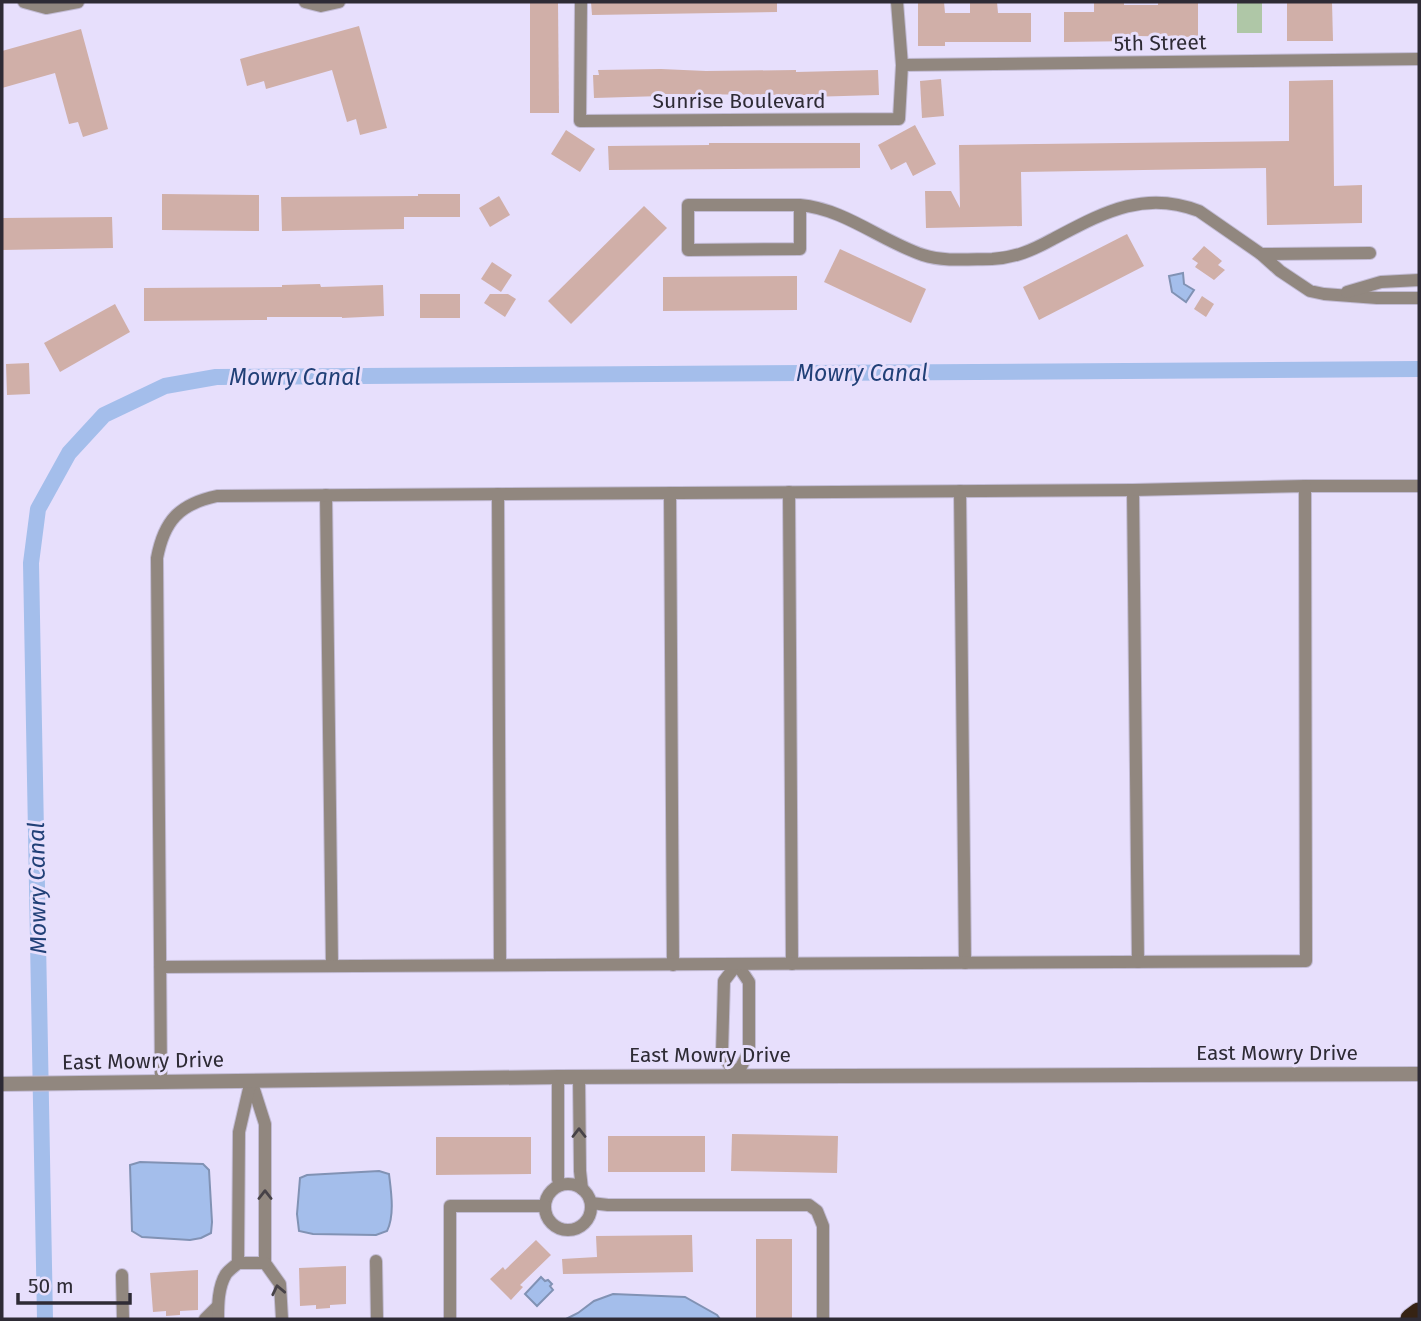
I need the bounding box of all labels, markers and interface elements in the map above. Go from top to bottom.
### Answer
street label: 5th Street [1113,29,1207,57]
street label: Sunrise Boulevard [653,88,825,114]
water label: Mowry Canal [796,359,928,387]
water label: Mowry Canal [229,363,361,391]
water label: Mowry Canal [22,822,52,954]
street label: East Mowry Drive [1196,1040,1358,1066]
street label: East Mowry Drive [629,1042,791,1068]
street label: East Mowry Drive [62,1047,224,1075]
one-way arrow [571,1127,587,1137]
one-way arrow [257,1189,273,1200]
scale bar [18,1262,130,1306]
text: 50 m [28,1273,74,1299]
one-way arrow [272,1284,287,1296]

